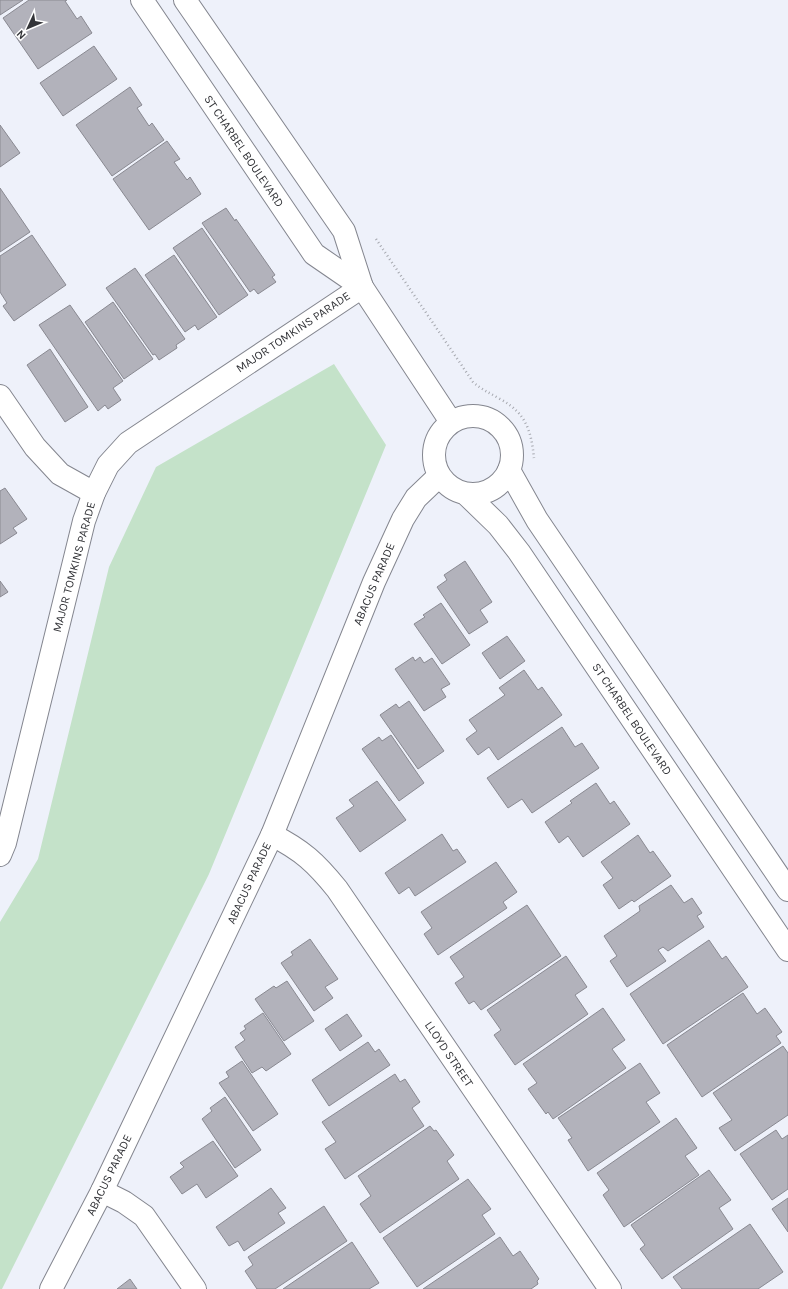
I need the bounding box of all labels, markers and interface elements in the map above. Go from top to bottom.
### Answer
north arrow [8,8,48,48]
text: N [14,27,29,42]
street label: ST CHARBEL BOULEVARD [201,92,287,210]
street label: MAJOR TOMKINS PARADE [233,289,353,375]
street label: MAJOR TOMKINS PARADE [50,500,98,634]
street label: ABACUS PARADE [350,541,398,627]
street label: ST CHARBEL BOULEVARD [589,660,675,778]
street label: ABACUS PARADE [224,840,274,926]
street label: LLOYD STREET [422,1018,476,1090]
street label: ABACUS PARADE [83,1132,135,1218]

